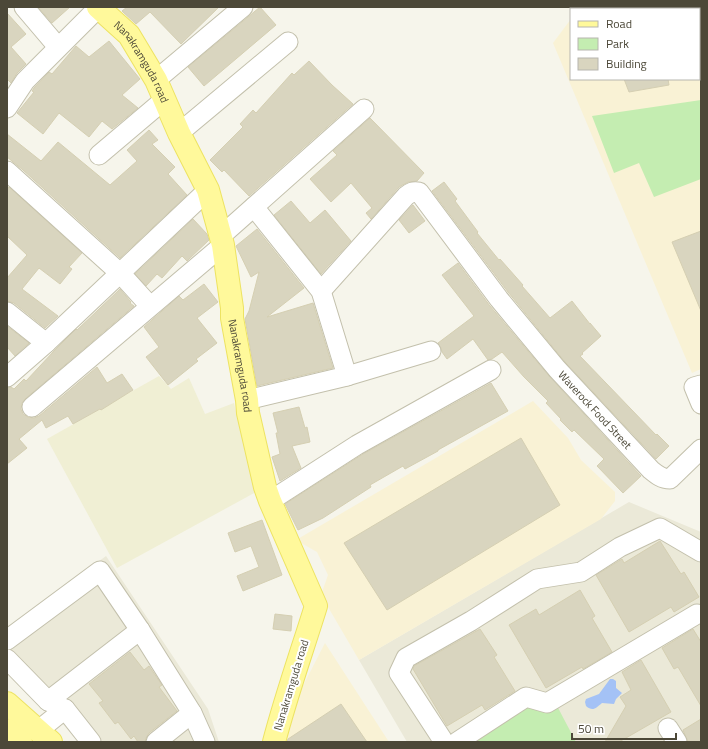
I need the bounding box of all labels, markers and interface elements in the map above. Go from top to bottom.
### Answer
legend [570,8,700,80]
text: Road [606,14,632,33]
street label: Nanakramguda road [110,17,173,105]
text: Park [606,34,629,53]
text: Building [606,54,647,73]
street label: Nanakramguda road [224,318,256,413]
street label: Waverock Food Street [555,367,636,453]
street label: Nanakramguda road [270,637,312,732]
scale bar [572,715,676,741]
text: 50 m [578,719,604,738]

